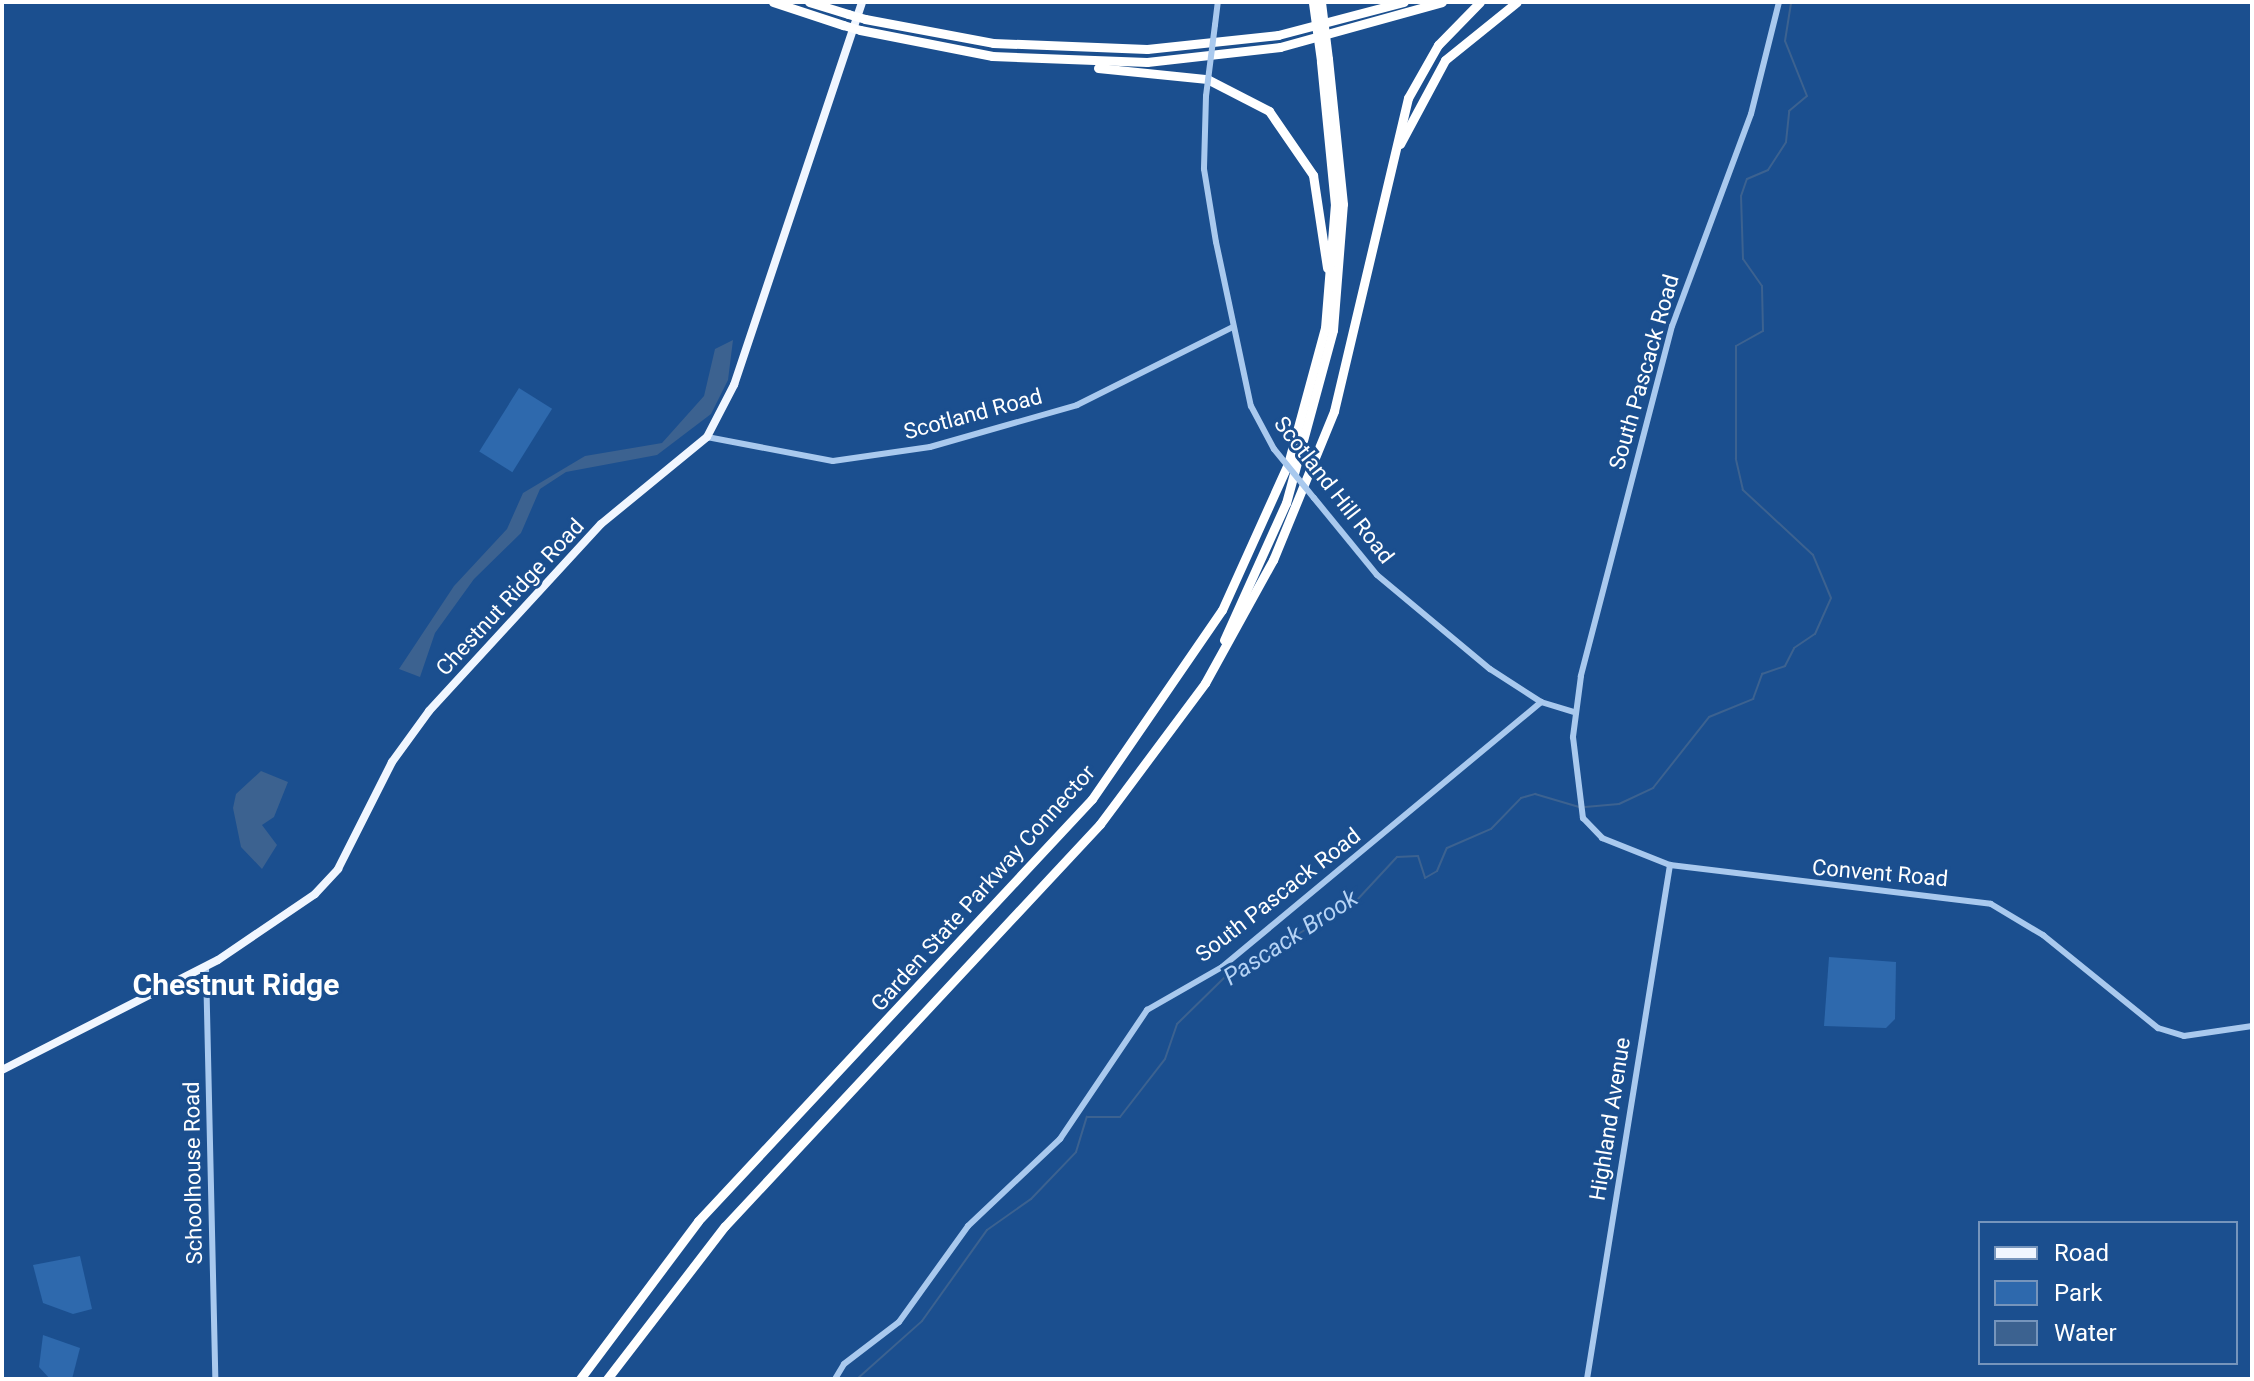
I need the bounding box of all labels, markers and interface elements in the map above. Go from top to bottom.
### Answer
street label: South Pascack Road [1604,271,1684,473]
street label: Scotland Road [901,383,1045,445]
street label: Scotland Hill Road [1268,411,1400,569]
street label: Chestnut Ridge Road [430,513,590,681]
street label: Garden State Parkway Connector [865,759,1101,1017]
street label: South Pascack Road [1190,823,1366,967]
street label: Convent Road [1811,854,1949,892]
water label: Pascack Brook [1218,884,1364,992]
district label: Chestnut Ridge [133,967,339,1003]
street label: Highland Avenue [1584,1036,1636,1202]
street label: Schoolhouse Road [178,1081,208,1265]
legend [1978,1221,2238,1365]
text: Road [2054,1239,2109,1267]
text: Park [2054,1279,2102,1307]
text: Water [2054,1319,2117,1347]

